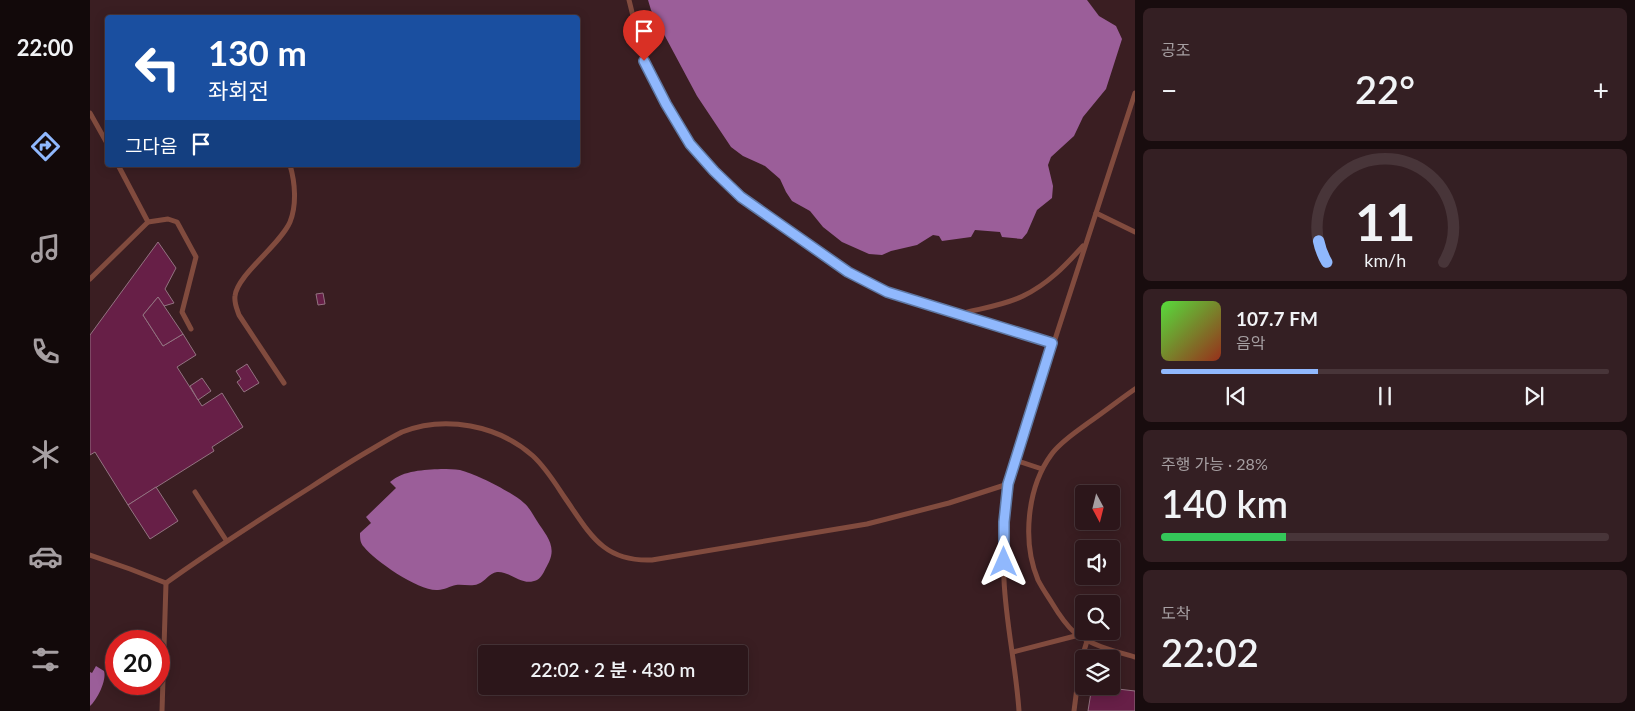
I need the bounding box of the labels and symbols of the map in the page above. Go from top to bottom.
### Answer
pin [623,10,665,61]
north arrow [1075,485,1120,530]
position arrow [977,535,1029,587]
speed limit sign: 20 [105,630,170,695]

